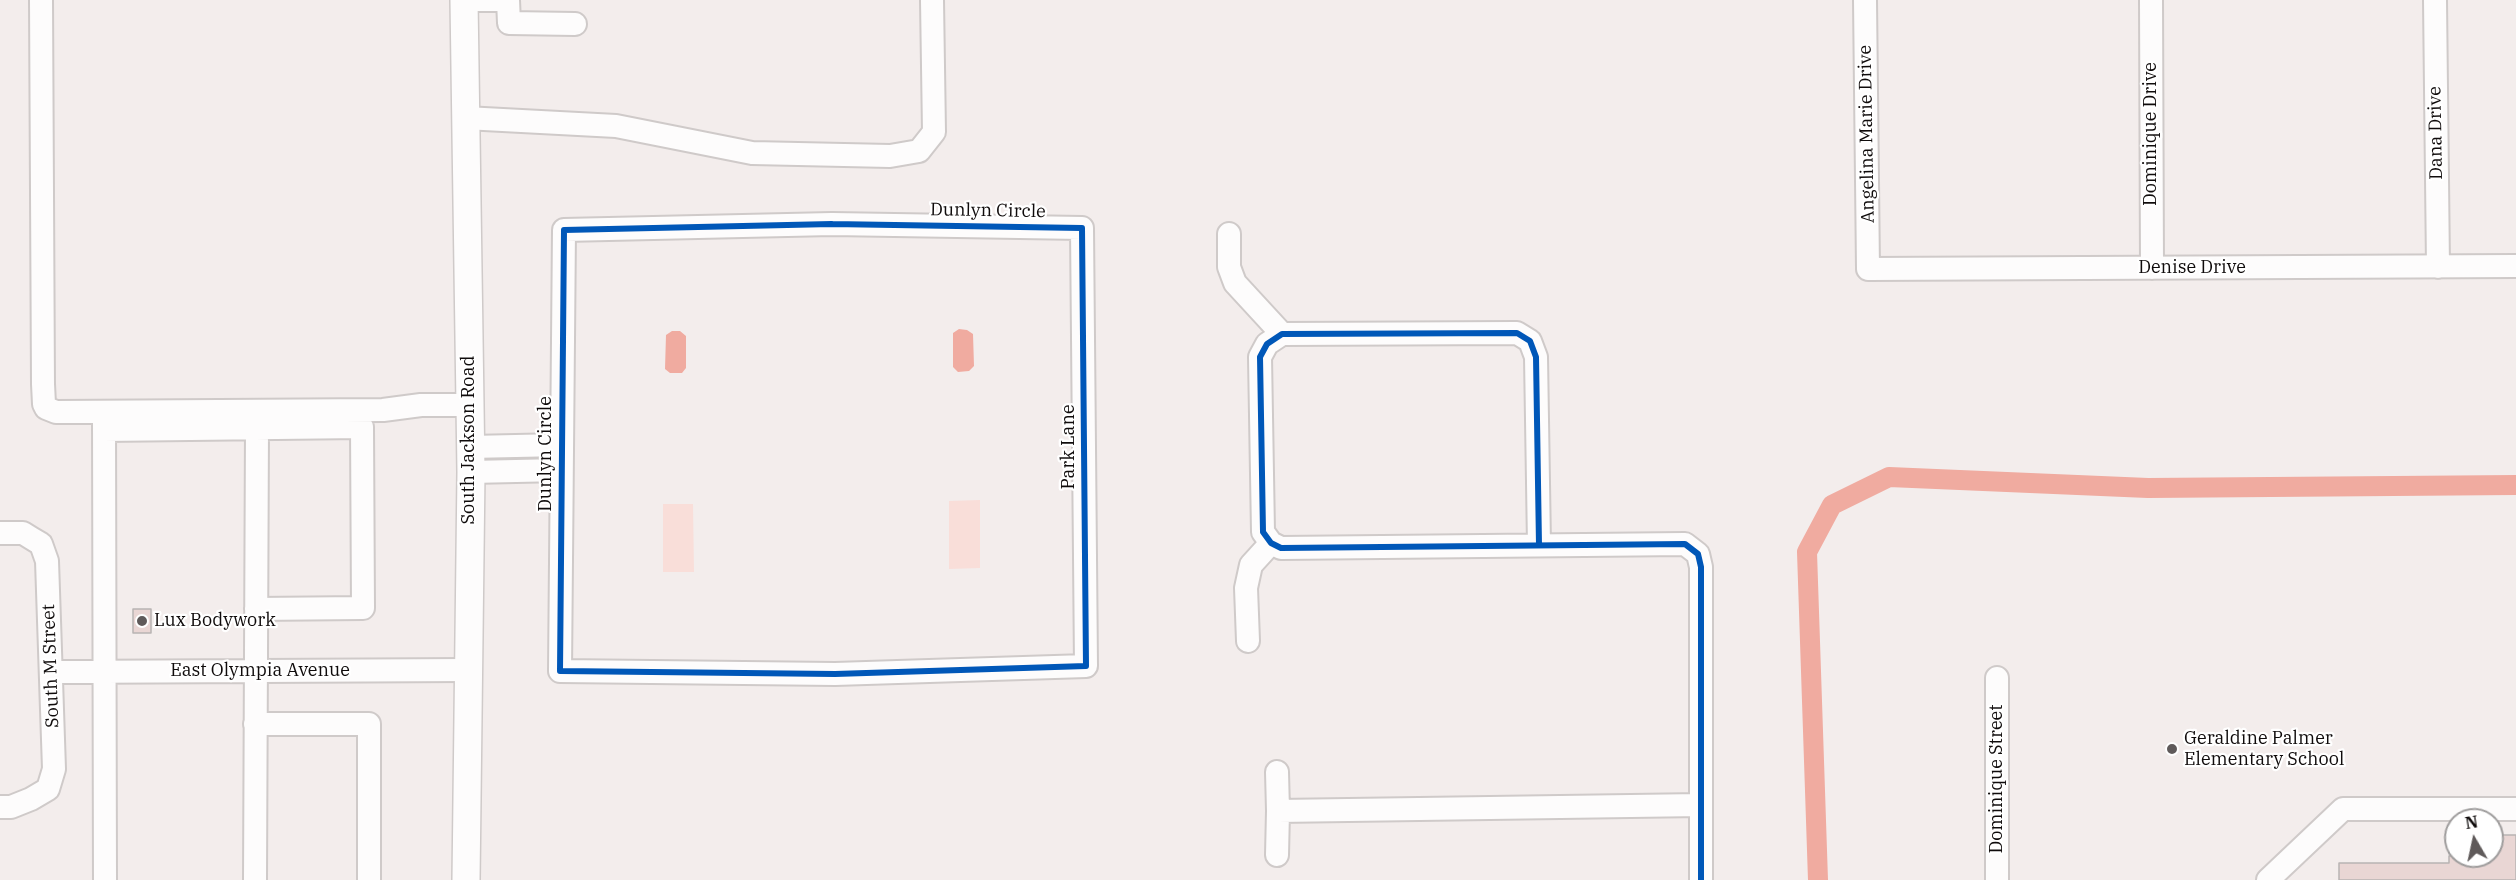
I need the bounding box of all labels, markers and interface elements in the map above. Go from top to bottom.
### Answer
street label: Angelina Marie Drive [1855,45,1879,223]
street label: Dominique Drive [2140,62,2162,206]
street label: Dana Drive [2424,86,2448,180]
street label: Dunlyn Circle [930,199,1046,223]
street label: Denise Drive [2138,257,2246,279]
street label: South Jackson Road [458,356,480,524]
street label: Dunlyn Circle [535,396,557,512]
street label: Park Lane [1058,404,1080,490]
street label: South M Street [38,604,64,728]
place label: Lux Bodywork [154,610,276,632]
marker: Lux Bodywork [135,614,149,628]
street label: East Olympia Avenue [170,660,350,682]
street label: Dominique Street [1986,704,2008,854]
place label: Geraldine Palmer Elementary School [2184,728,2344,771]
marker: Geraldine Palmer Elementary School [2165,742,2179,756]
north arrow [2444,808,2504,868]
text: N [2464,811,2479,833]

